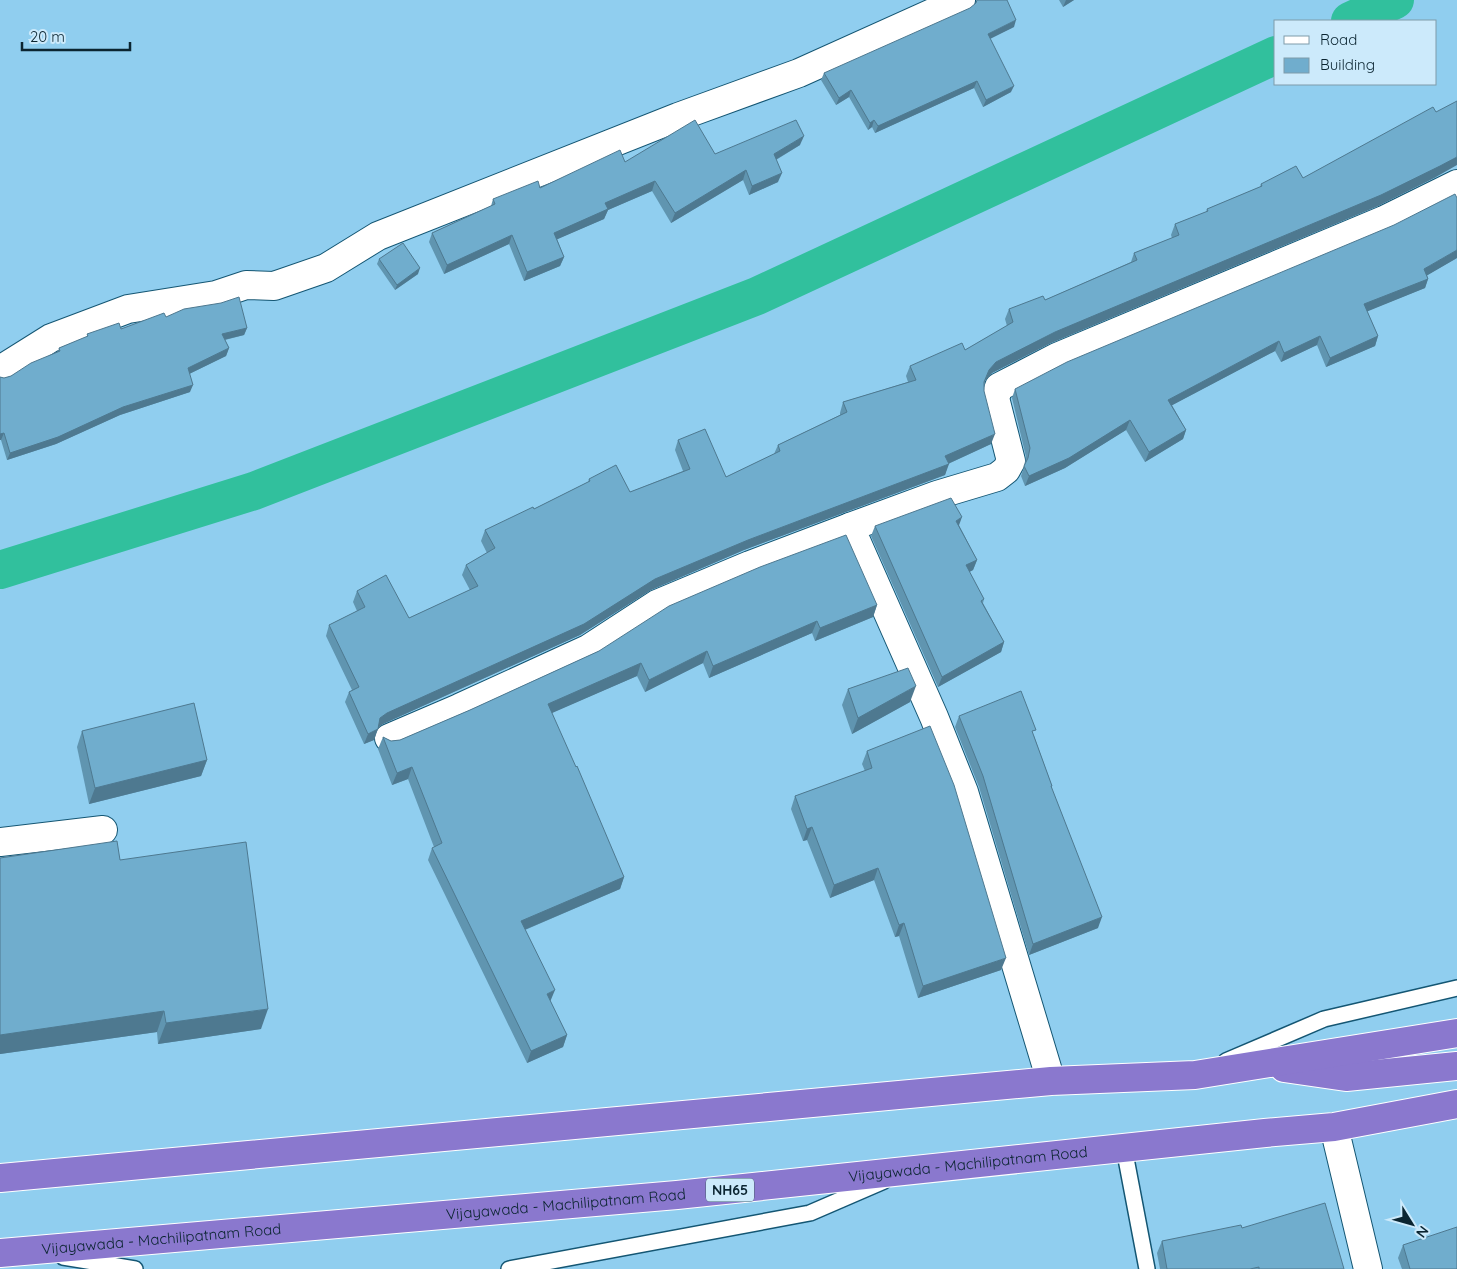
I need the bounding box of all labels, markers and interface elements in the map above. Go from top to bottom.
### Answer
scale bar [22,20,130,52]
legend [1274,20,1437,85]
text: 20 m [30,27,65,46]
text: Road [1320,30,1357,49]
text: Building [1320,55,1375,74]
street label: Vijayawada - Machilipatnam Road [847,1142,1088,1186]
road number: NH65 [706,1178,754,1202]
street label: Vijayawada - Machilipatnam Road [445,1184,687,1224]
north arrow [1387,1199,1437,1249]
street label: Vijayawada - Machilipatnam Road [41,1219,282,1258]
text: N [1412,1222,1433,1241]

